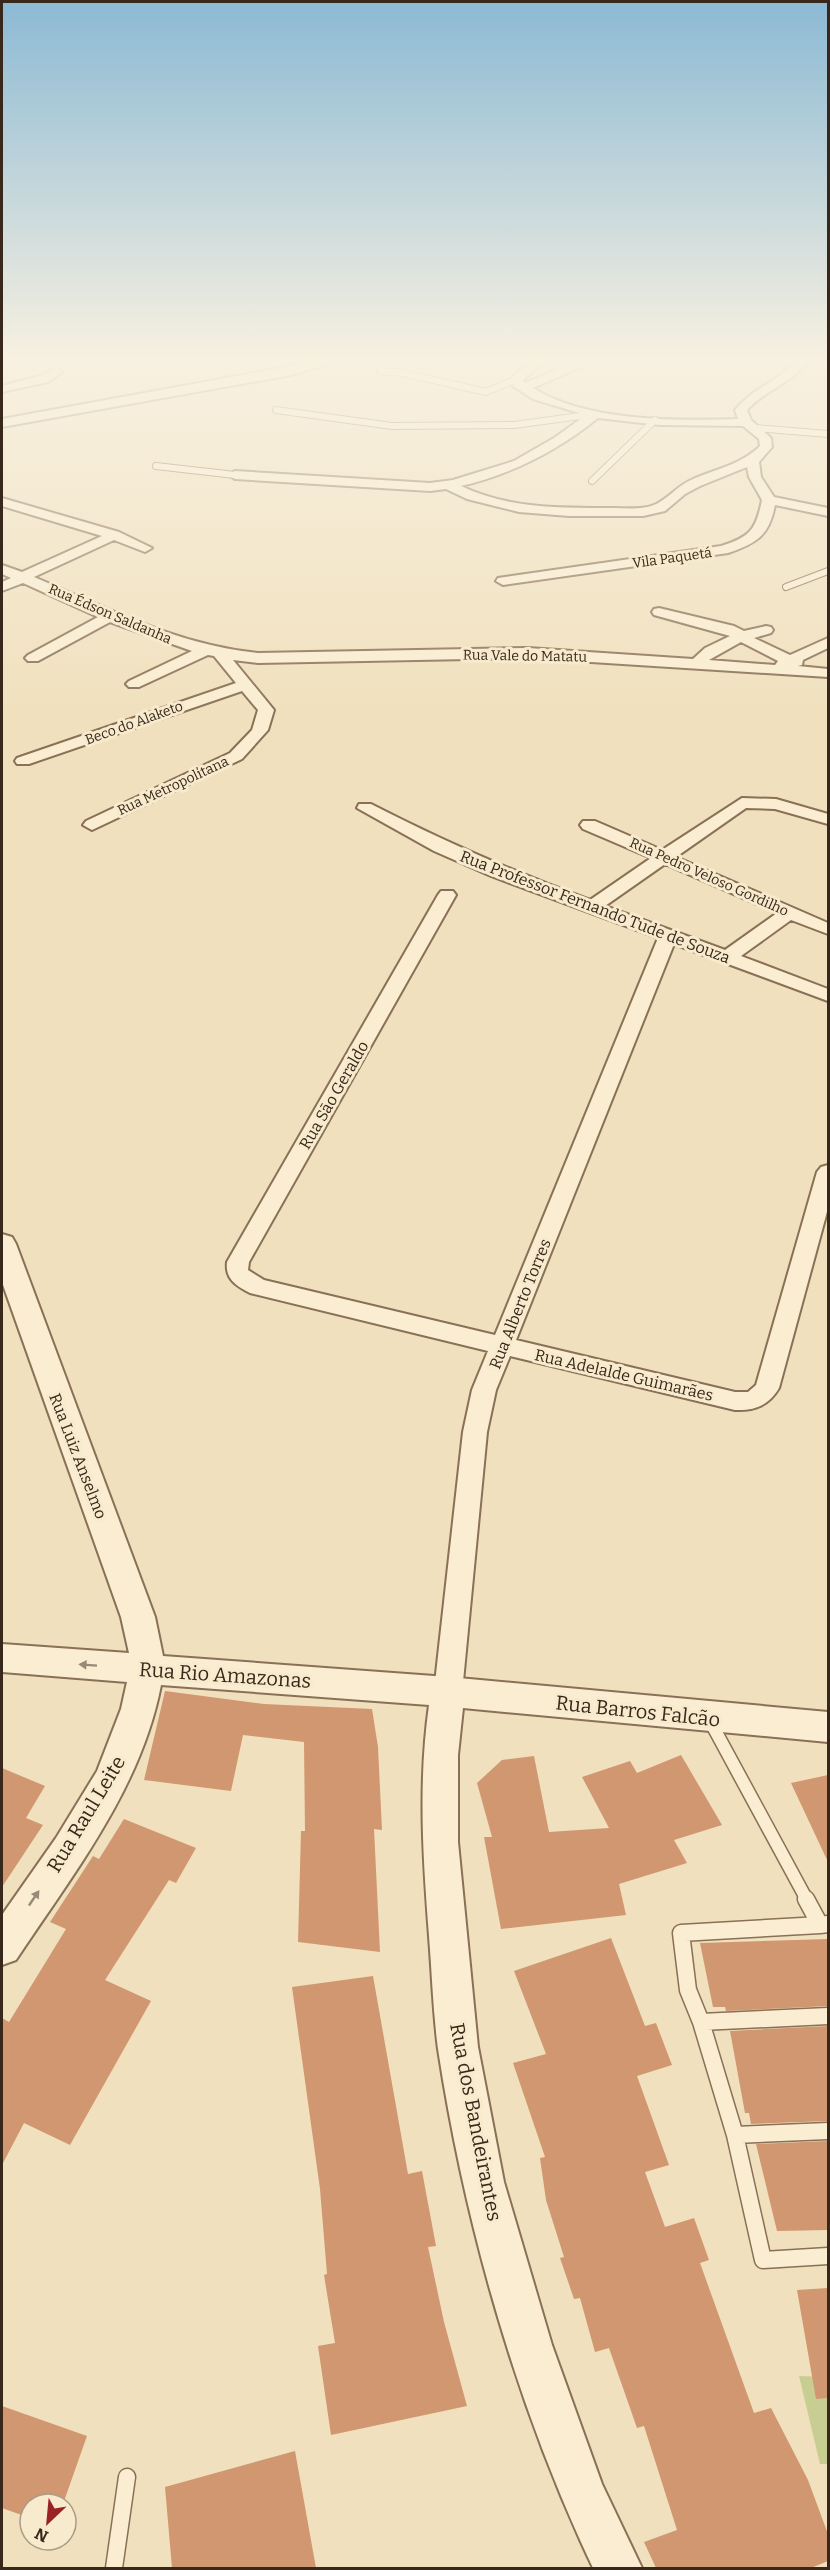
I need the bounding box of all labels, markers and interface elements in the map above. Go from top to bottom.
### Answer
street label: Vila Paquetá [631,544,713,572]
street label: Rua Édson Saldanha [46,579,175,648]
street label: Rua Vale do Matatu [463,646,588,666]
street label: Beco do Alaketo [83,697,185,749]
street label: Rua Metropolitana [115,753,232,819]
street label: Rua Pedro Veloso Gordilho [627,834,791,920]
street label: Rua Professor Fernando Tude de Souza [457,847,733,968]
street label: Rua Sāo Geraldo [295,1038,373,1152]
street label: Rua Alberto Torres [485,1236,555,1372]
street label: Rua Adelalde Guimarães [533,1345,715,1405]
street label: Rua Luiz Anselmo [45,1391,111,1521]
street label: Rua Rio Amazonas [138,1657,312,1693]
one-way arrow [79,1660,98,1670]
street label: Rua Barros Falcão [555,1690,721,1732]
street label: Rua Raul Leite [42,1751,130,1877]
one-way arrow [28,1891,40,1907]
street label: Rua dos Bandeirantes [445,2021,507,2223]
north arrow [18,2492,78,2552]
text: N [32,2524,51,2546]

